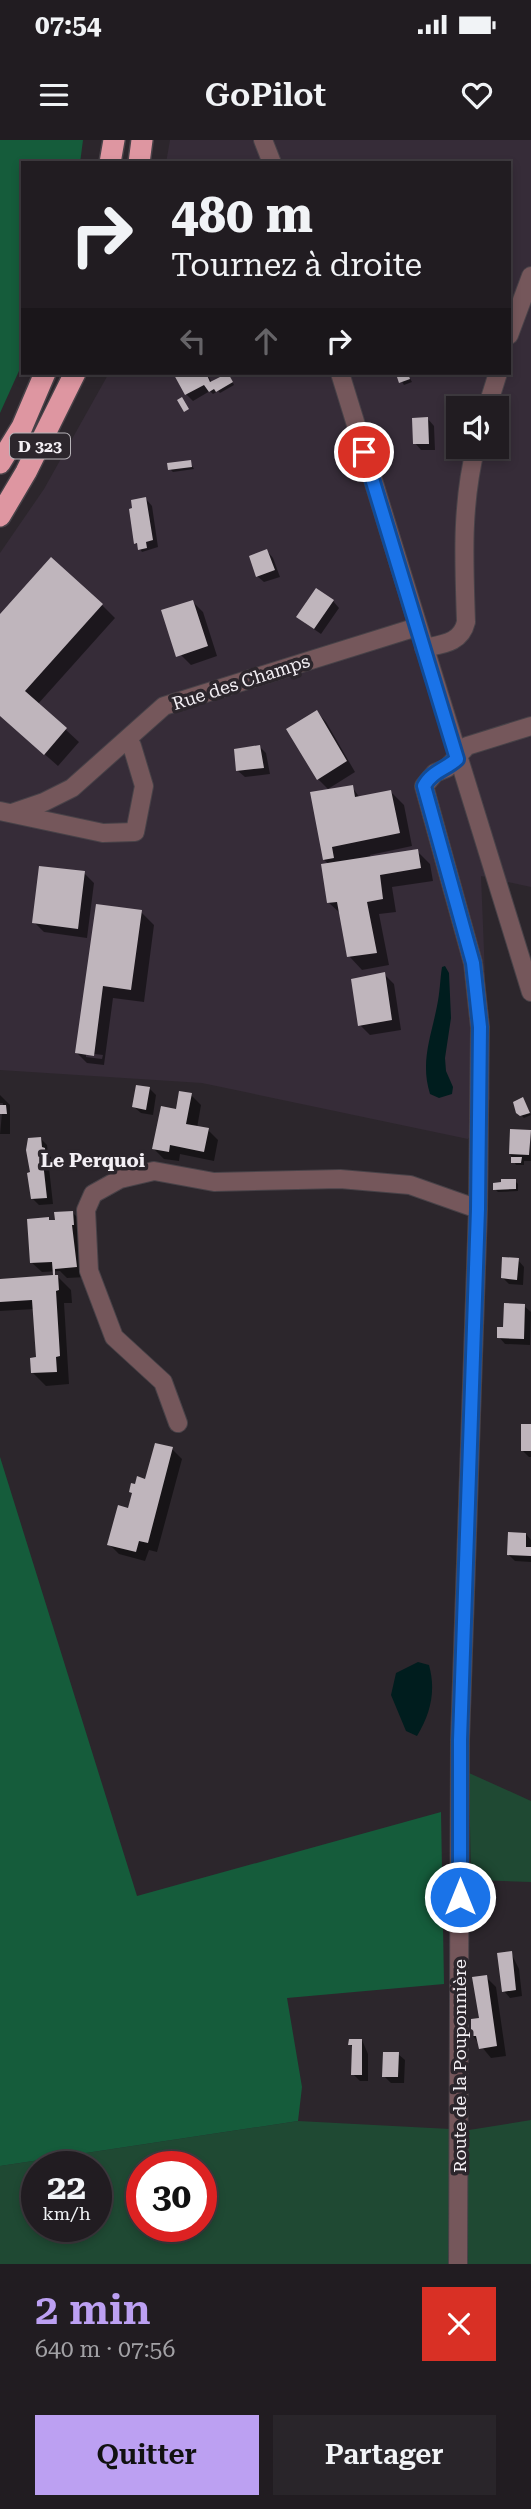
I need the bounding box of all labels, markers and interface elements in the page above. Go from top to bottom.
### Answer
text: 07:54 [35,10,101,40]
icon: menu [35,76,73,114]
text: GoPilot [205,76,326,114]
icon: heart [458,76,496,114]
text: 480 m [171,187,313,244]
icon: right [56,189,147,280]
text: Tournez à droite [171,246,422,284]
icon: left [174,322,212,360]
icon: ahead [247,322,285,360]
icon: right [320,322,358,360]
map controls [446,396,509,459]
button: sound [446,396,509,459]
pin [334,422,394,482]
icon: arrive [345,433,383,471]
road number: D 323 [10,434,70,458]
street label: Rue des Champs [170,650,312,714]
district label: Le Perquoi [41,1149,145,1172]
position arrow [423,1860,497,1934]
street label: Route de la Pouponnière [449,1959,470,2173]
speed limit sign: 30 [126,2151,217,2242]
text: 22 [47,2167,86,2208]
text: km/h [42,2203,91,2224]
text: 2 min [35,2285,151,2334]
button: close [422,2287,496,2361]
text: 640 m · 07:56 [35,2336,175,2363]
button: Quitter [35,2415,259,2495]
button: Partager [273,2415,496,2495]

